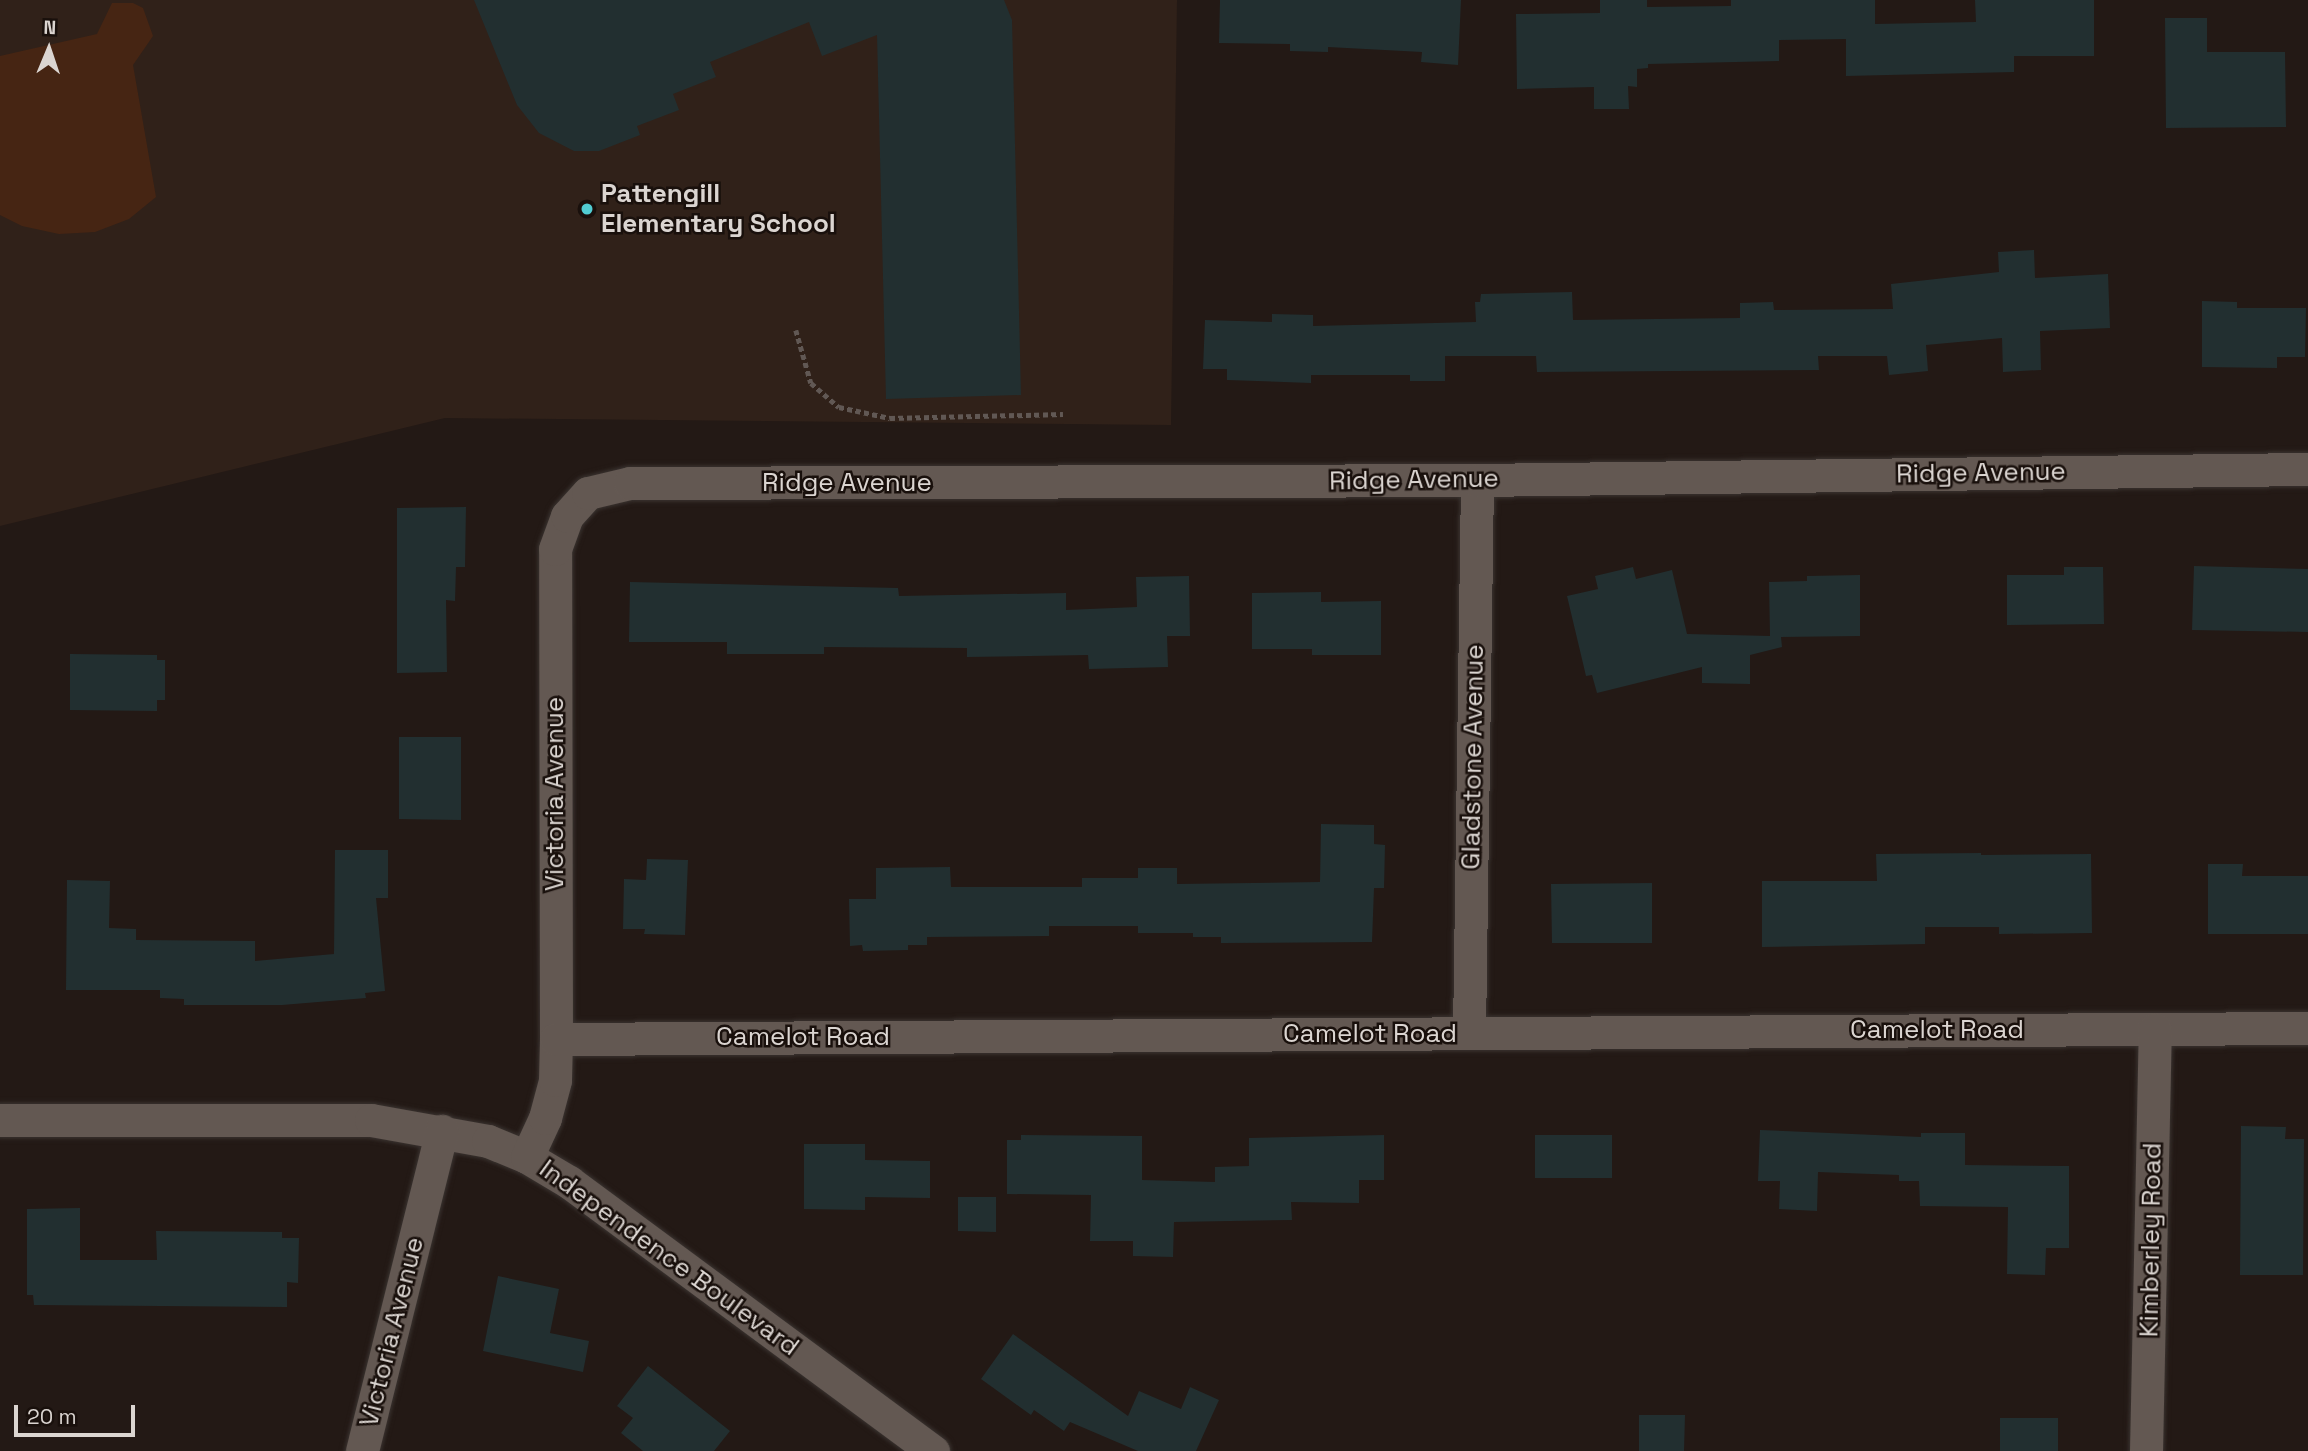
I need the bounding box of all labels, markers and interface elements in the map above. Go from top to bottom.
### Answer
north arrow [14,14,84,84]
text: N [43,15,57,40]
place label: Pattengill Elementary School [601,178,836,240]
marker: Pattengill Elementary School [579,201,595,217]
street label: Ridge Avenue [1896,456,2066,490]
street label: Ridge Avenue [1329,463,1499,497]
street label: Ridge Avenue [762,467,932,499]
street label: Gladstone Avenue [1455,644,1491,870]
street label: Victoria Avenue [539,697,571,891]
street label: Camelot Road [1850,1014,2024,1046]
street label: Camelot Road [1283,1018,1457,1050]
street label: Camelot Road [716,1021,890,1053]
street label: Kimberley Road [2134,1142,2168,1338]
street label: Independence Boulevard [533,1153,805,1363]
street label: Victoria Avenue [353,1234,431,1430]
scale bar [18,1392,138,1436]
text: 20 m [27,1403,77,1430]

